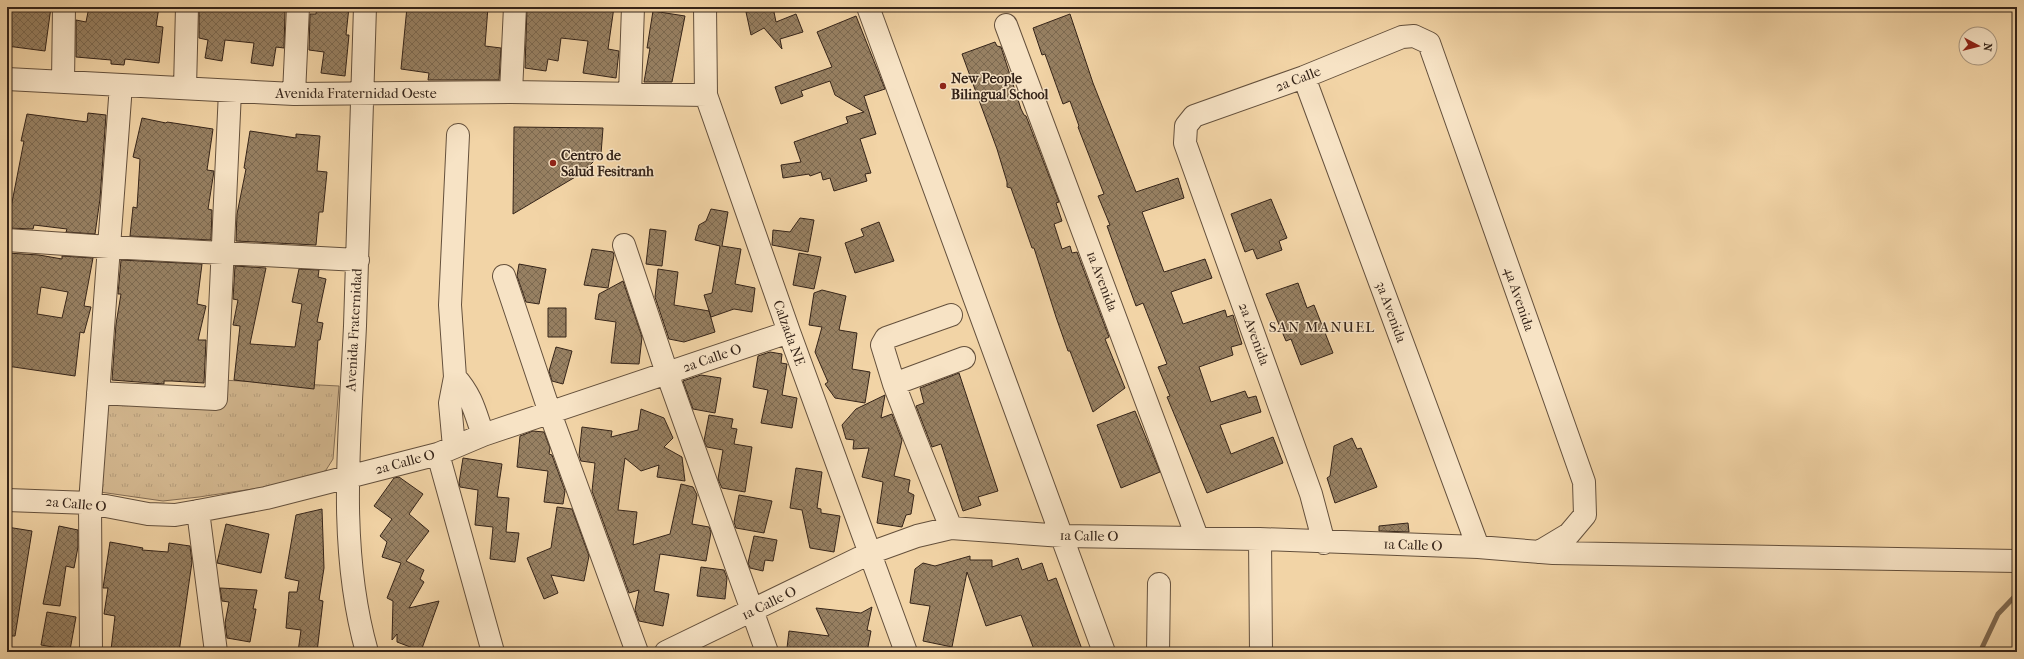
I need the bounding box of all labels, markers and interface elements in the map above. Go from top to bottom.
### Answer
north arrow [1958,26,1998,66]
text: N [1980,42,1994,53]
street label: 2a Calle [1273,63,1323,95]
place label: New People Bilingual School [951,70,1049,103]
marker: New People Bilingual School [938,81,948,91]
street label: Avenida Fraternidad Oeste [274,85,437,102]
place label: Centro de Salud Fesitranh [561,147,655,180]
marker: Centro de Salud Fesitranh [548,158,558,168]
street label: 1a Avenida [1083,248,1121,314]
street label: 4a Avenida [1500,265,1538,334]
street label: Avenida Fraternidad [342,268,366,393]
street label: 3a Avenida [1372,279,1410,345]
street label: Calzada NE [769,298,809,369]
street label: 2a Avenida [1235,300,1273,368]
district label: SAN MANUEL [1269,318,1375,336]
street label: 2a Calle O [680,340,744,376]
street label: 2a Calle O [373,446,437,478]
street label: 2a Calle O [45,493,107,515]
street label: 1a Calle O [1059,527,1119,545]
street label: 1a Calle O [1383,535,1443,555]
street label: 1a Calle O [739,582,799,624]

